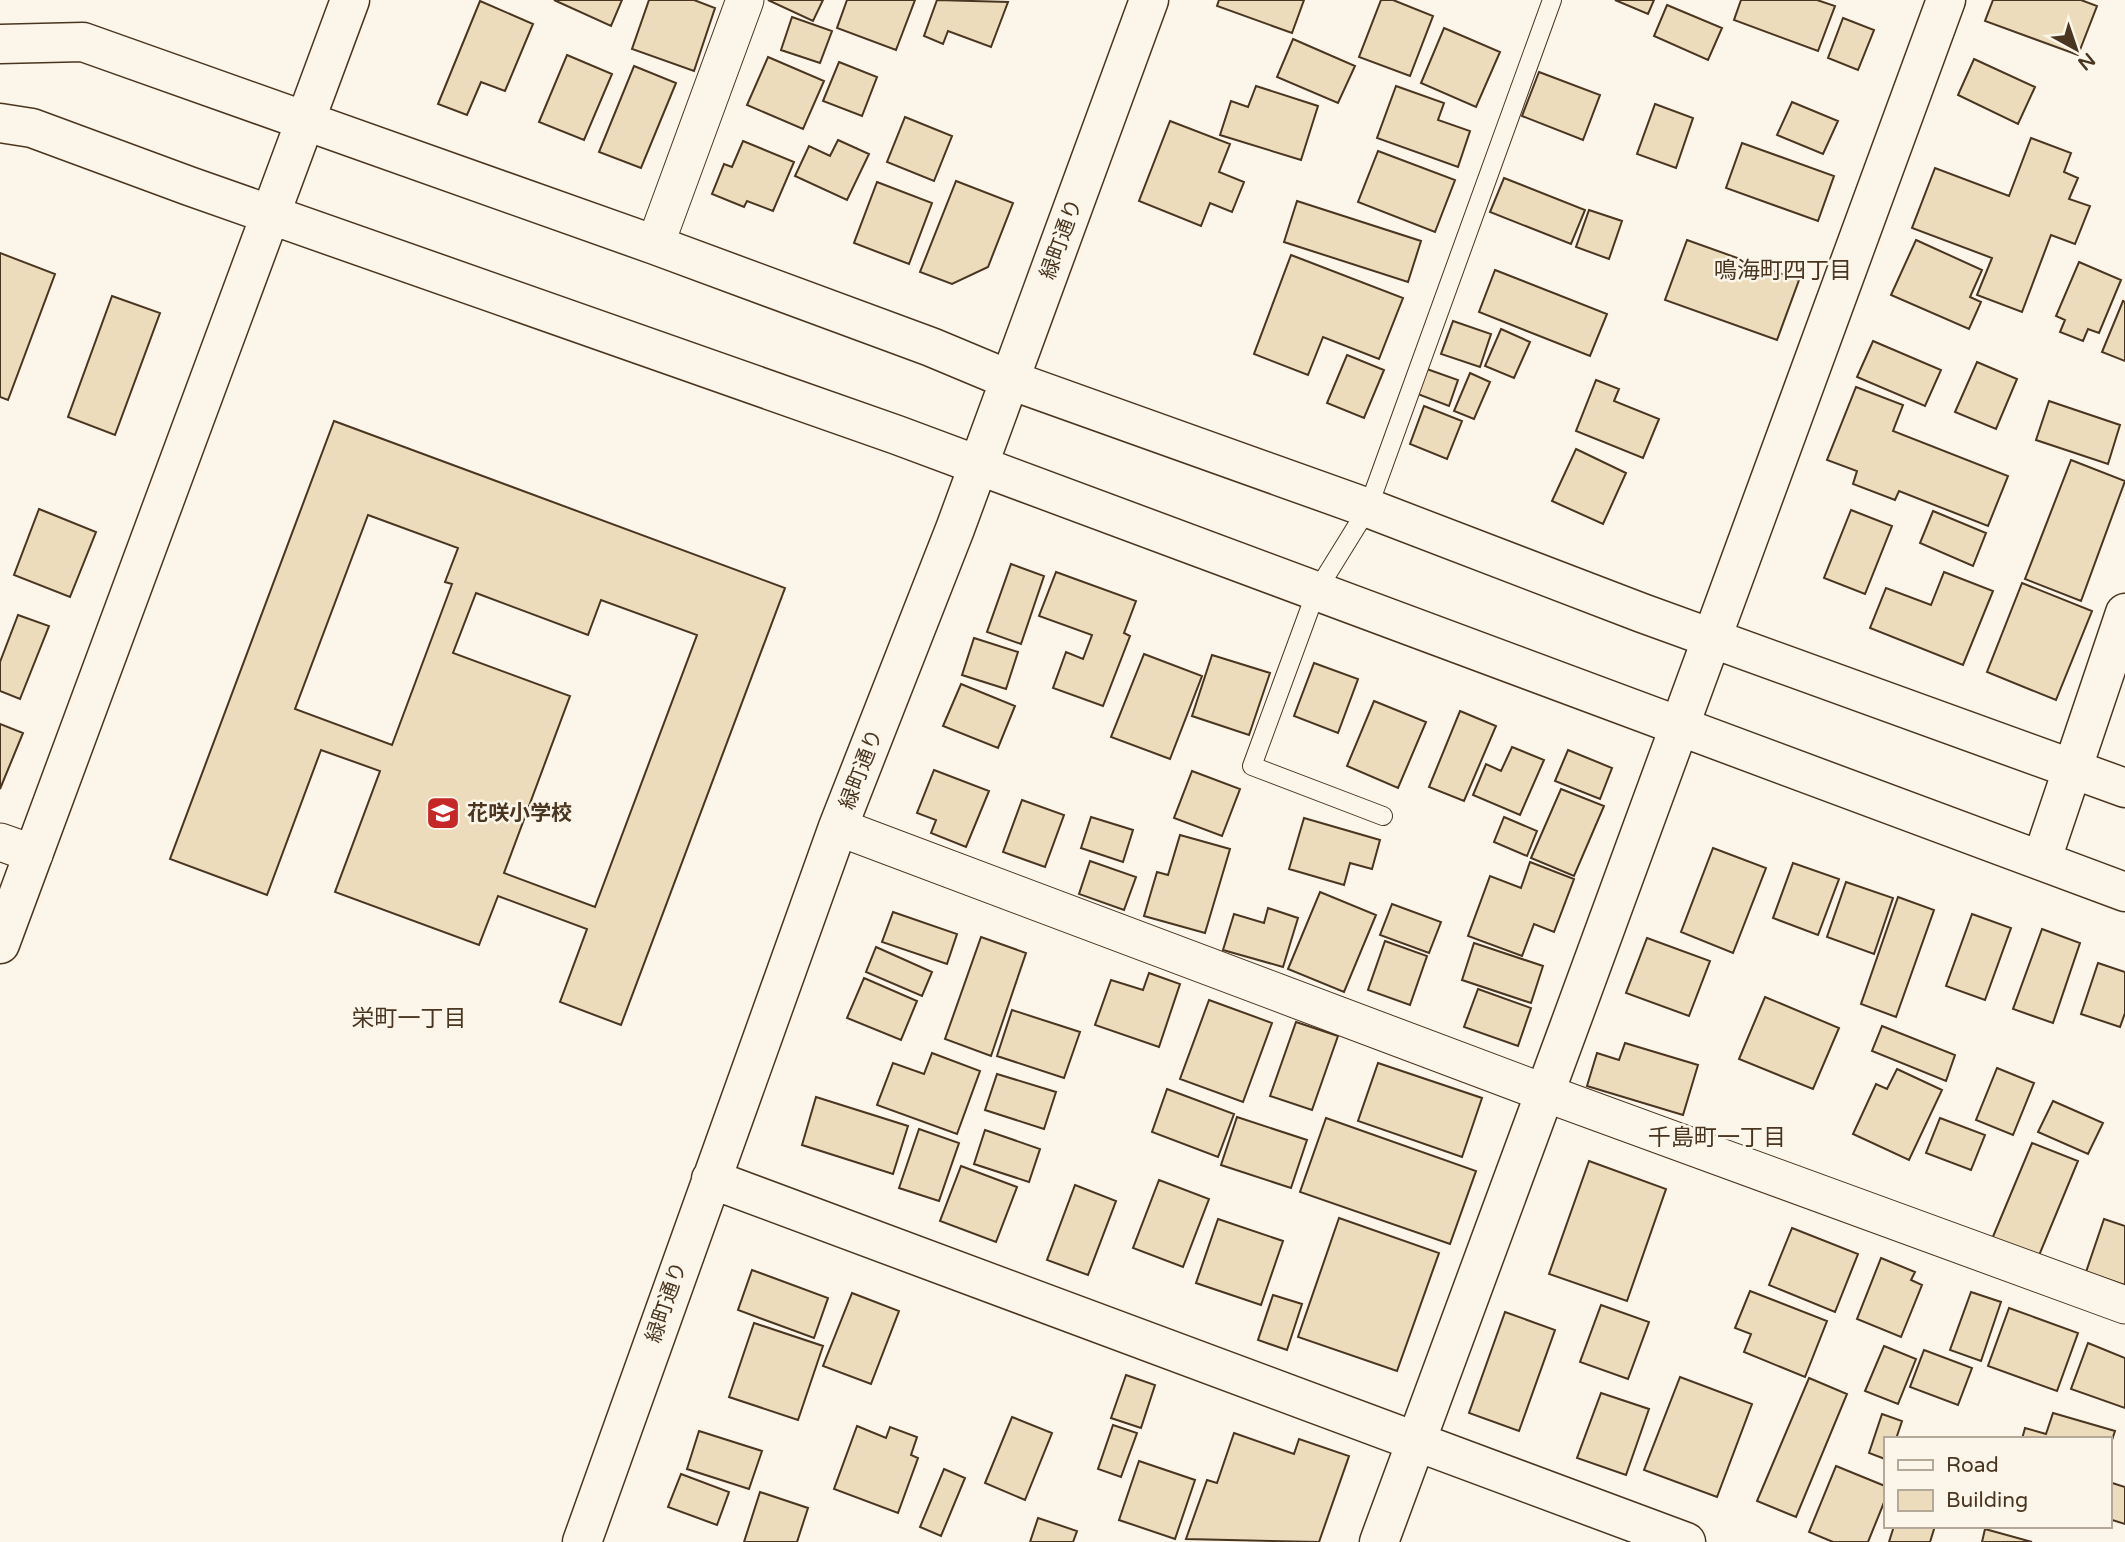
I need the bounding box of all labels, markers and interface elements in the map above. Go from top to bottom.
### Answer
north arrow [2041,14,2111,84]
text: N [2073,48,2099,75]
street label: 緑町通り [1035,195,1088,283]
district label: 鳴海町四丁目 [1714,257,1852,285]
street label: 緑町通り [835,725,888,813]
school or university icon: 花咲小学校 [424,794,462,832]
place label: 花咲小学校 [467,801,572,826]
district label: 栄町一丁目 [352,1005,467,1033]
district label: 千島町一丁目 [1648,1124,1786,1152]
street label: 緑町通り [641,1258,692,1346]
legend [1884,1437,2111,1528]
text: Road [1946,1453,1999,1478]
text: Building [1946,1488,2028,1513]

